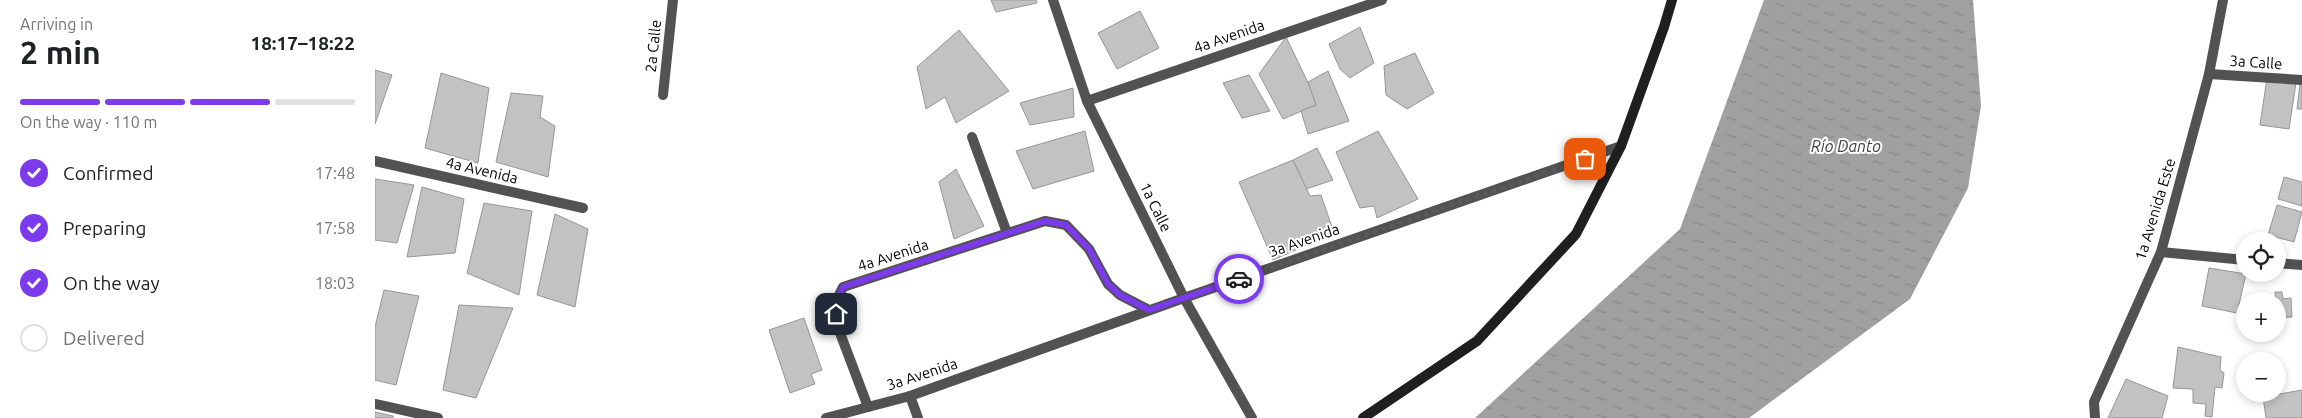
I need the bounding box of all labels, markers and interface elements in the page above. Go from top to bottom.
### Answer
text: Arriving in [20,15,93,33]
street label: 4a Avenida [1192,16,1266,56]
street label: 2a Calle [642,19,664,73]
text: 18:17–18:22 [250,32,355,54]
text: 2 min [20,34,101,70]
street label: 3a Calle [2229,52,2283,72]
text: On the way · 110 m [20,113,157,131]
water label: Río Danto [1811,137,1881,155]
pin [1564,138,1606,180]
icon: bag [1571,145,1599,173]
street label: 4a Avenida [444,153,520,187]
street label: 1a Avenida Este [2131,156,2179,262]
icon: check [20,159,48,187]
text: Confirmed [63,162,154,184]
text: 17:48 [315,164,355,182]
street label: 1a Calle [1137,180,1175,234]
icon: check [20,214,48,242]
text: Preparing [63,217,147,239]
text: 17:58 [315,219,355,237]
street label: 3a Avenida [1267,220,1341,260]
map controls [2236,232,2286,402]
button: locate [2236,232,2286,282]
street label: 4a Avenida [855,236,931,274]
courier [1214,254,1264,304]
icon: car [1225,265,1253,293]
icon: check [20,269,48,297]
text: On the way [63,272,160,294]
text: 18:03 [315,274,355,292]
button: + [2236,292,2286,342]
pin [815,293,857,335]
icon: home [822,300,850,328]
text: Delivered [63,327,145,349]
button: − [2236,352,2286,402]
street label: 3a Avenida [884,355,960,393]

